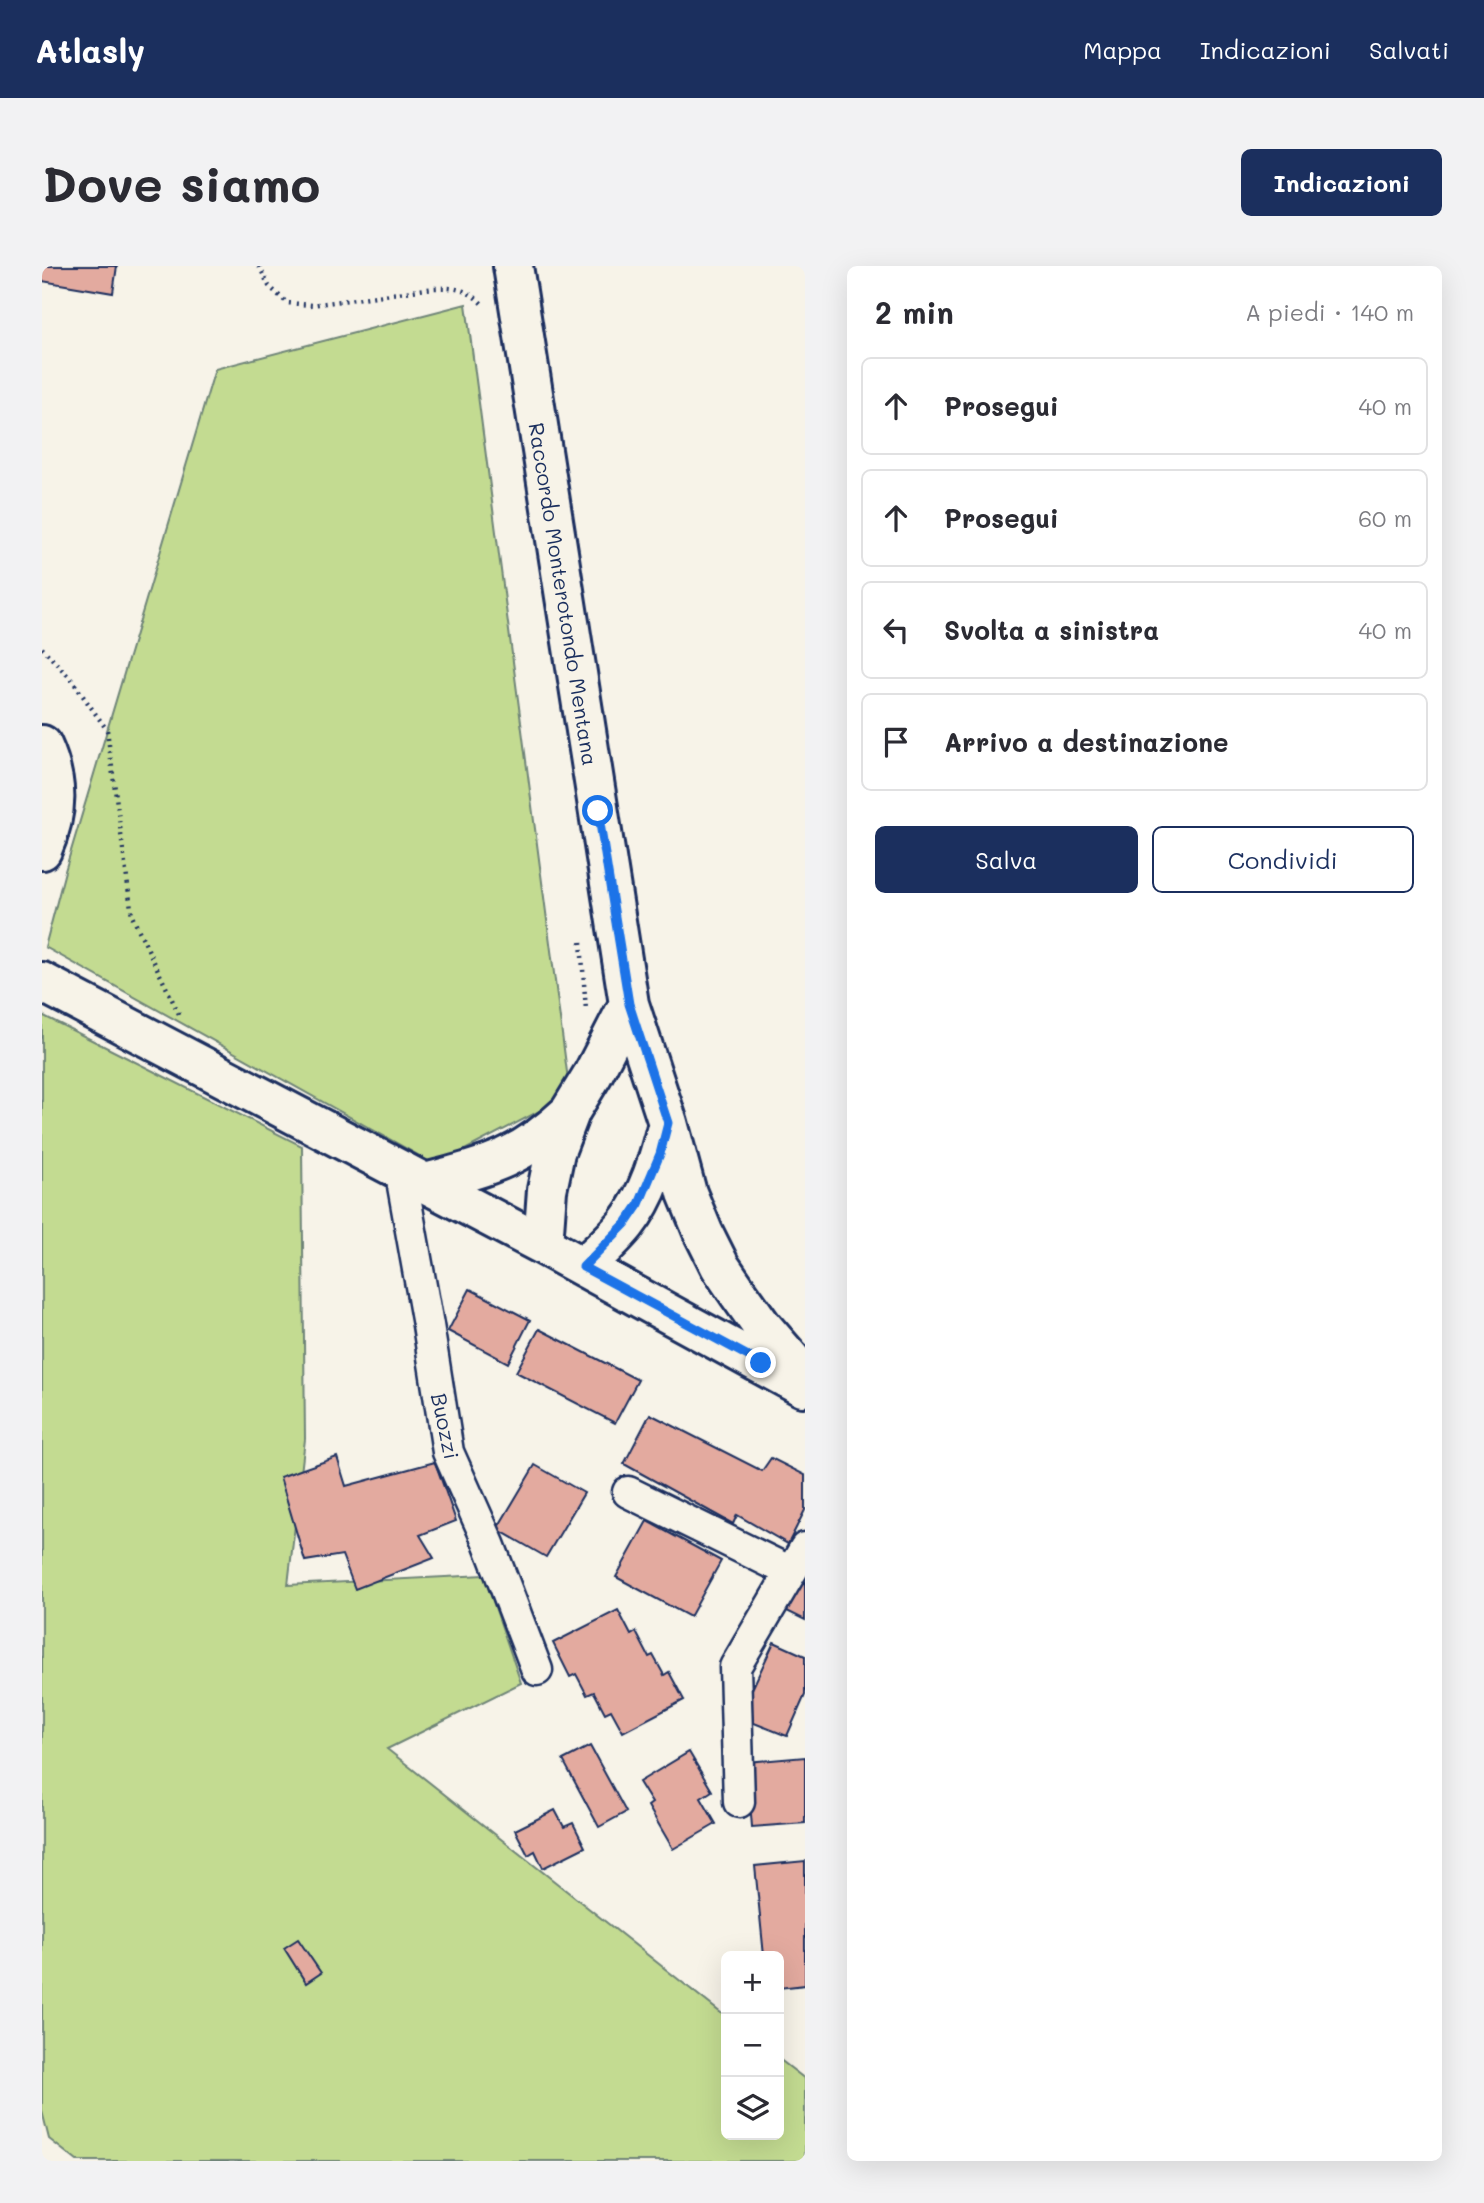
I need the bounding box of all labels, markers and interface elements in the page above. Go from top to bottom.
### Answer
text: Atlasly [35,28,145,71]
text: Mappa [1083,34,1162,65]
text: Indicazioni [1200,34,1331,65]
text: Salvati [1369,34,1449,65]
button: Indicazioni [1241,149,1442,216]
text: Dove siamo [42,151,320,214]
text: 2 min [875,292,954,332]
text: A piedi · 140 m [1245,297,1414,327]
icon: ahead [877,387,915,425]
text: Prosegui [944,389,1059,423]
text: 40 m [1359,391,1412,421]
street label: Raccordo Monterotondo Mentana [524,421,604,767]
icon: ahead [877,499,915,537]
text: Prosegui [944,501,1059,535]
text: 60 m [1358,503,1412,533]
icon: left [877,611,915,649]
text: Svolta a sinistra [944,613,1159,647]
text: 40 m [1359,615,1412,645]
icon: arrive [877,723,915,761]
text: Arrivo a destinazione [944,725,1229,759]
route start [582,795,613,826]
button: Salva [875,826,1138,893]
button: Condividi [1152,826,1414,893]
route end [745,1347,776,1378]
street label: Buozzi [426,1391,466,1461]
map controls [721,1951,784,2140]
button: + [721,1951,784,2014]
button: − [721,2014,784,2077]
button: layers [721,2077,784,2140]

